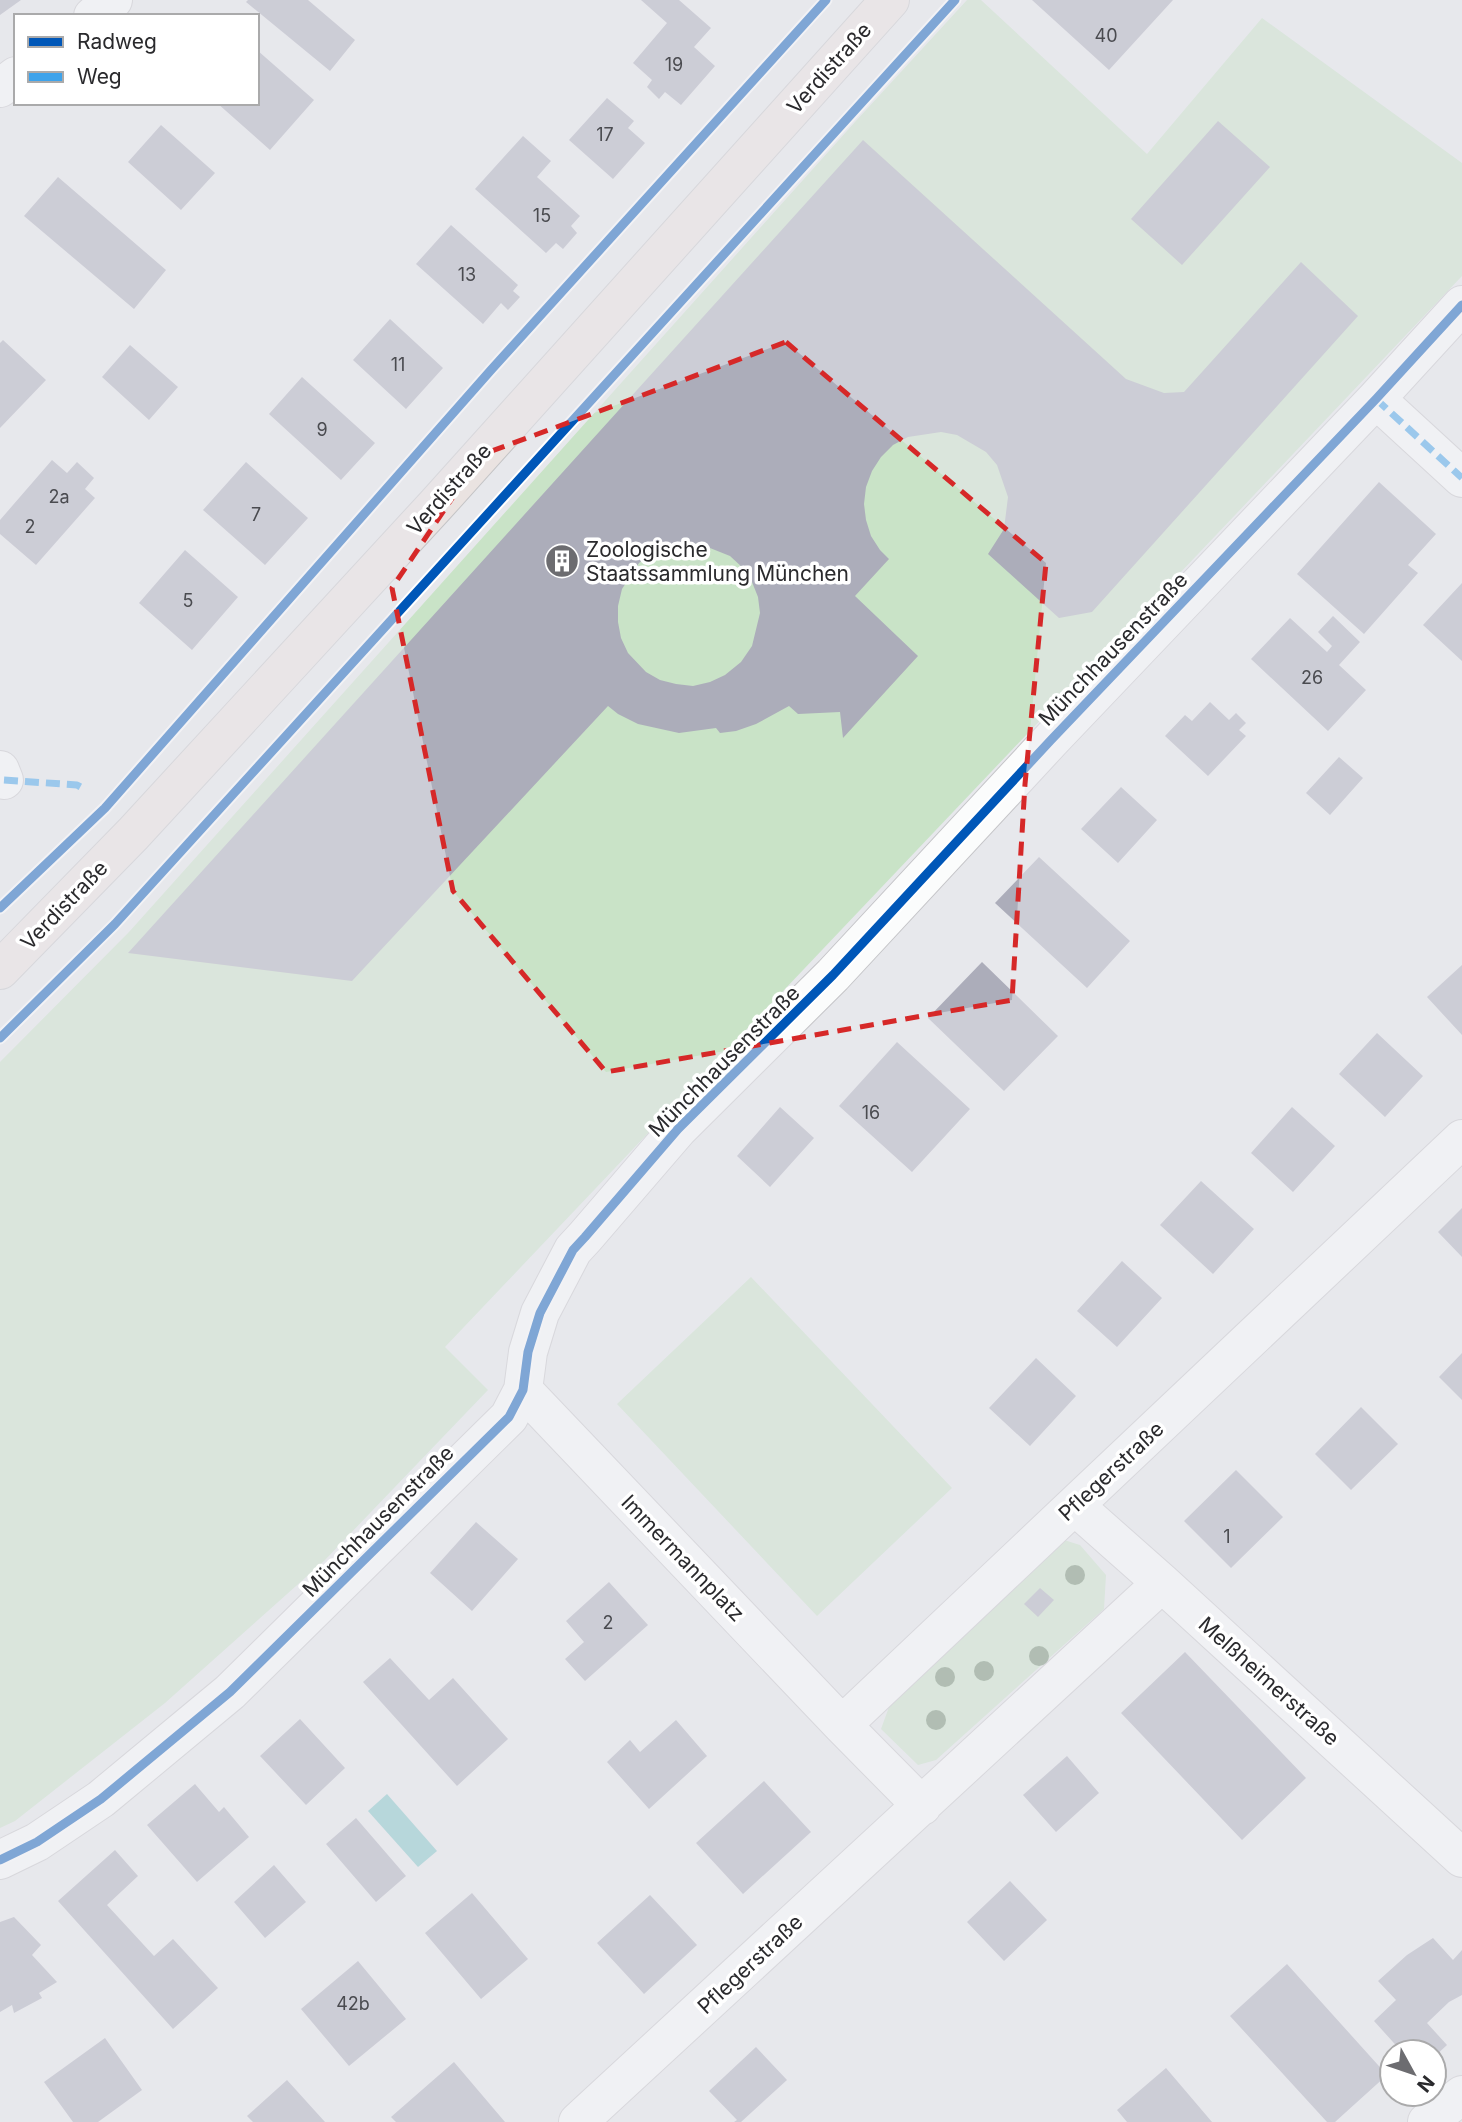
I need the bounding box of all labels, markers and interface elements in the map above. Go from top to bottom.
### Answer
legend [14,14,259,105]
street label: Verdistraße [782,17,876,119]
house number: 40 [1095,25,1117,46]
text: Radweg [77,29,157,54]
house number: 19 [665,54,683,75]
text: Weg [77,64,122,89]
house number: 17 [596,124,614,145]
house number: 15 [533,205,551,226]
house number: 13 [458,264,476,285]
house number: 11 [391,354,405,375]
house number: 9 [316,419,328,440]
street label: Verdistraße [402,438,496,540]
house number: 2a [48,486,70,507]
house number: 7 [251,504,261,525]
house number: 2 [25,516,35,537]
place label: Zoologische Staatssammlung München [586,537,849,586]
building icon: Zoologische Staatssammlung München [543,542,581,580]
street label: Münchhausenstraße [1033,567,1193,731]
house number: 5 [183,590,193,611]
house number: 26 [1301,667,1323,688]
street label: Verdistraße [15,855,113,955]
street label: Münchhausenstraße [643,980,805,1142]
house number: 16 [862,1102,880,1123]
street label: Pflegerstraße [1053,1416,1169,1526]
street label: Münchhausenstraße [297,1440,459,1602]
street label: Immermannplatz [616,1490,750,1626]
house number: 1 [1223,1526,1231,1547]
street label: Melßheimerstraße [1194,1611,1344,1751]
house number: 2 [603,1612,613,1633]
street label: Pflegerstraße [692,1909,808,2019]
house number: 42b [336,1993,370,2014]
north arrow [1378,2038,1448,2108]
text: N [1412,2071,1439,2097]

